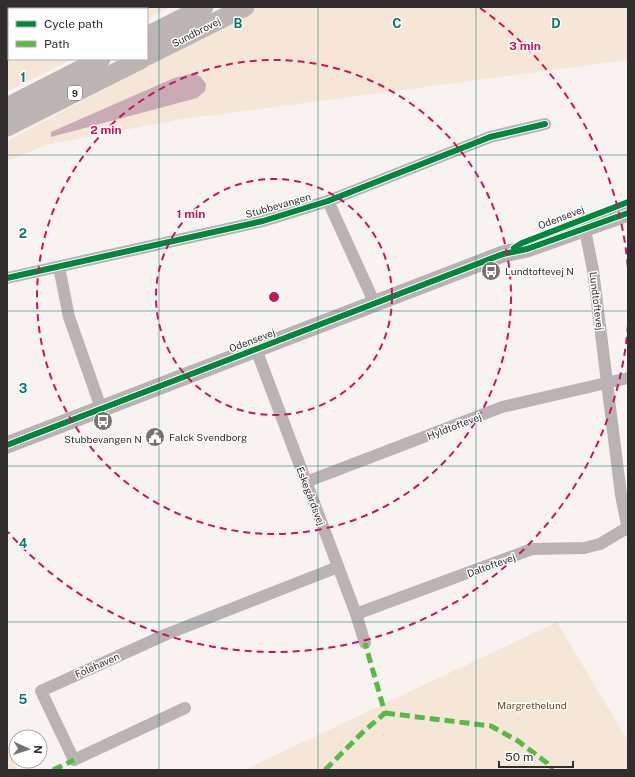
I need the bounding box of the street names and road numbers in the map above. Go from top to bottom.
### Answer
street label: Sundbrovej [170,15,222,49]
road number: 9 [68,86,82,100]
street label: Stubbevangen [244,190,312,220]
street label: Odensevej [536,203,586,231]
street label: Lundtoftevej [587,271,607,331]
street label: Odensevej [227,326,277,354]
street label: Hyldtoftevej [425,410,483,442]
street label: Eskegårdsvej [294,465,328,527]
street label: Daltoftevej [465,551,517,579]
street label: Folehaven [73,650,121,680]

